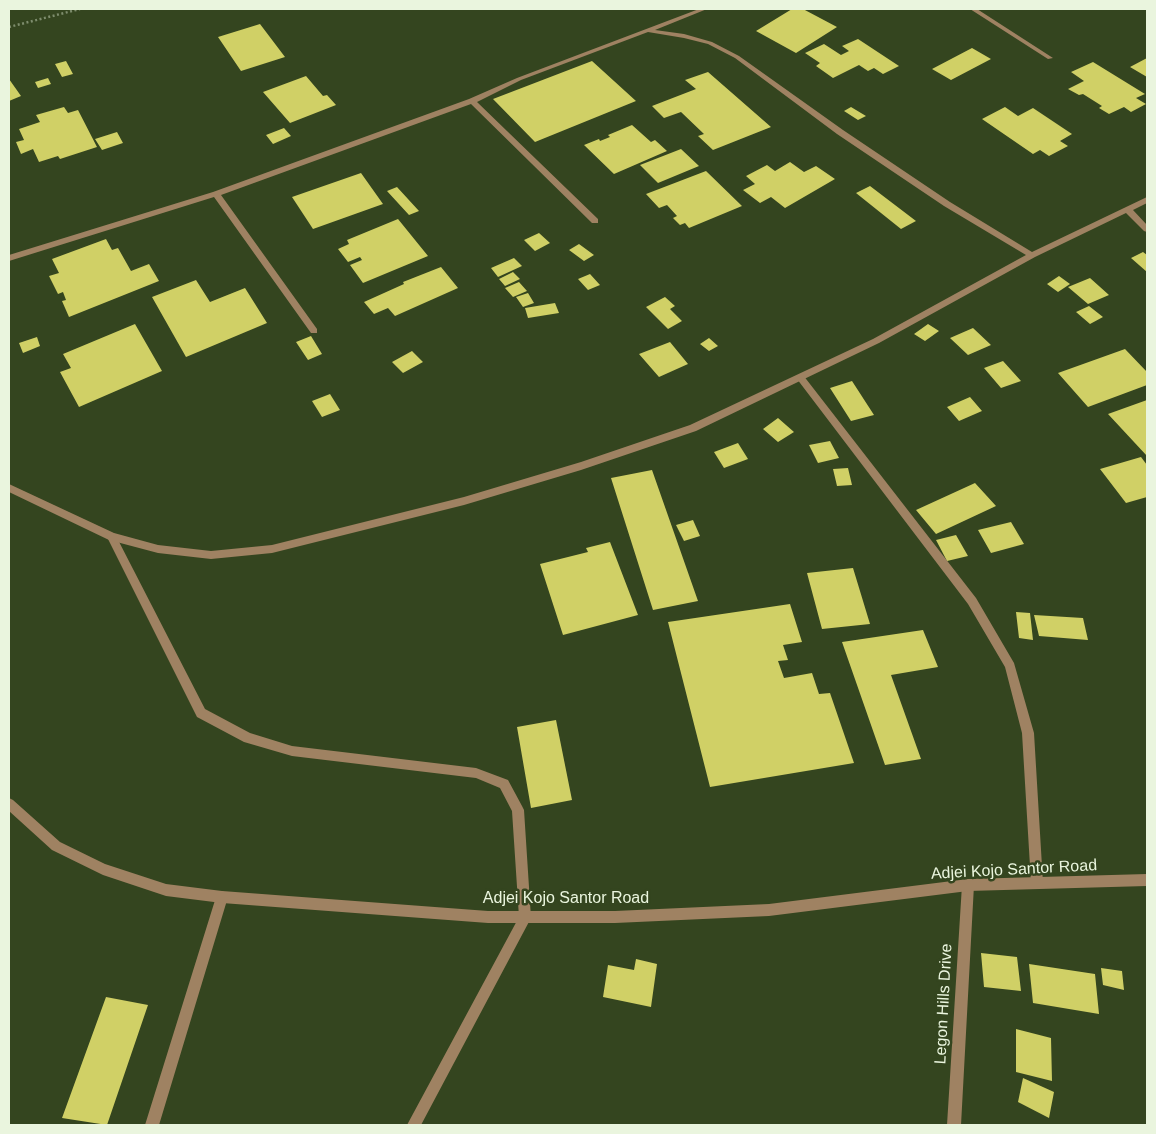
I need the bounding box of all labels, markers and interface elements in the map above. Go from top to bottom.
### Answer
street label: Adjei Kojo Santor Road [930,856,1098,884]
street label: Adjei Kojo Santor Road [483,889,649,909]
street label: Legon Hills Drive [931,943,957,1065]

